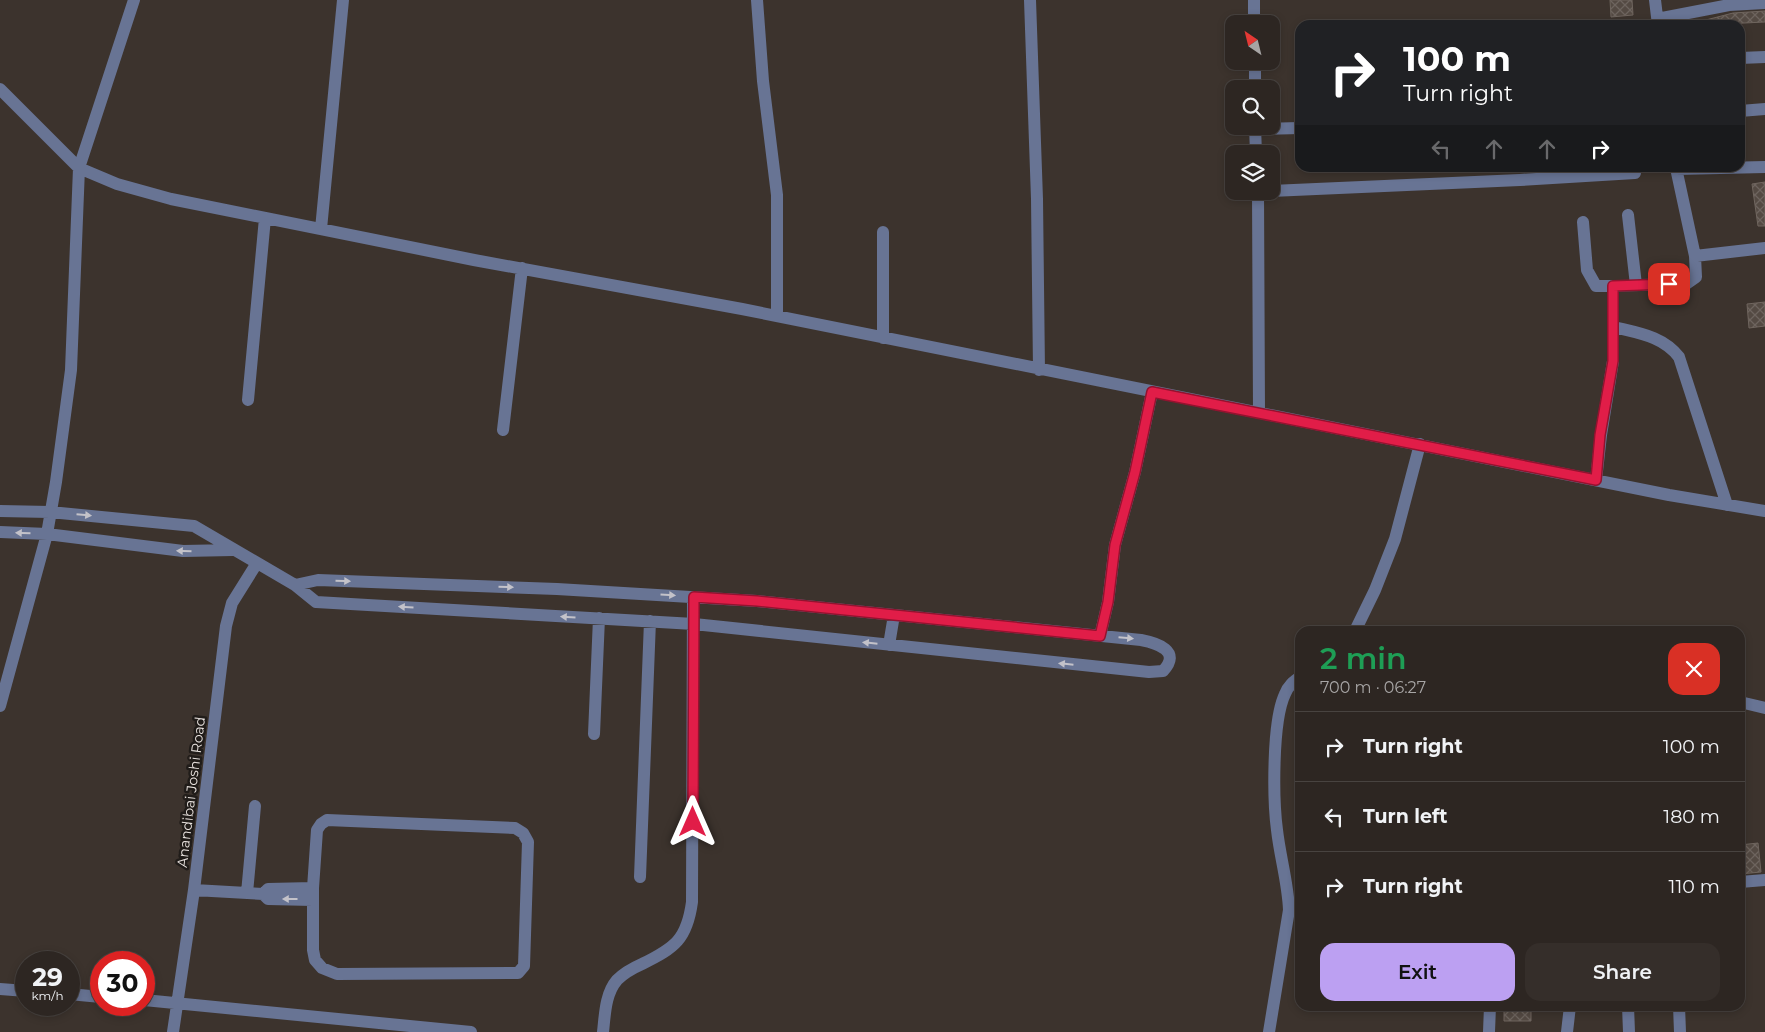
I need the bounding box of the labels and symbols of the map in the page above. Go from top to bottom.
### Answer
north arrow [1225,15,1280,70]
pin [1648,263,1690,305]
one-way arrow [76,512,92,520]
one-way arrow [15,528,31,536]
one-way arrow [176,546,192,554]
one-way arrow [336,577,352,585]
one-way arrow [498,583,514,591]
one-way arrow [660,592,676,600]
one-way arrow [398,603,414,611]
one-way arrow [560,612,576,620]
one-way arrow [1118,635,1134,643]
one-way arrow [861,639,877,647]
one-way arrow [1058,659,1074,667]
street label: Anandibai Joshi Road [173,716,209,868]
position arrow [666,795,718,847]
one-way arrow [282,895,298,903]
speed limit sign: 30 [90,951,155,1016]

